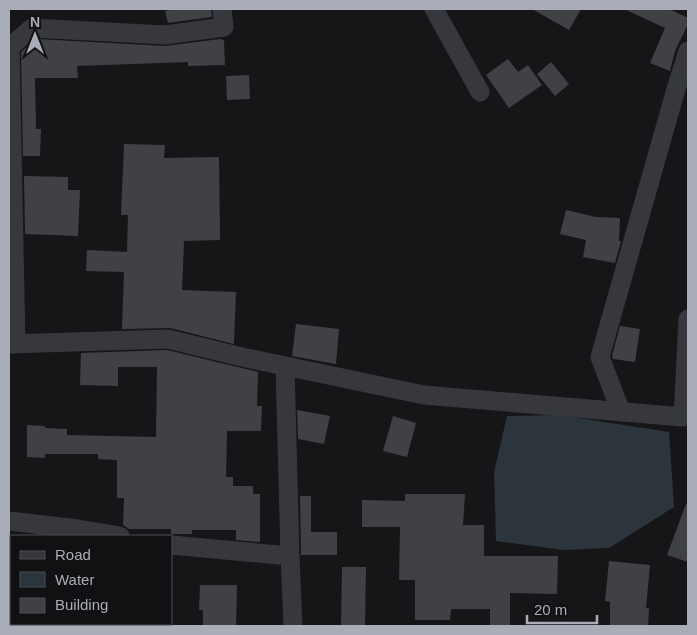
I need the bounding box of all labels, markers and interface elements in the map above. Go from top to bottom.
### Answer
north arrow [10,10,60,60]
text: N [30,14,40,30]
legend [10,535,172,625]
text: Road [55,546,91,563]
text: Water [55,571,94,588]
scale bar [527,592,597,624]
text: Building [55,596,108,613]
text: 20 m [534,601,567,618]

